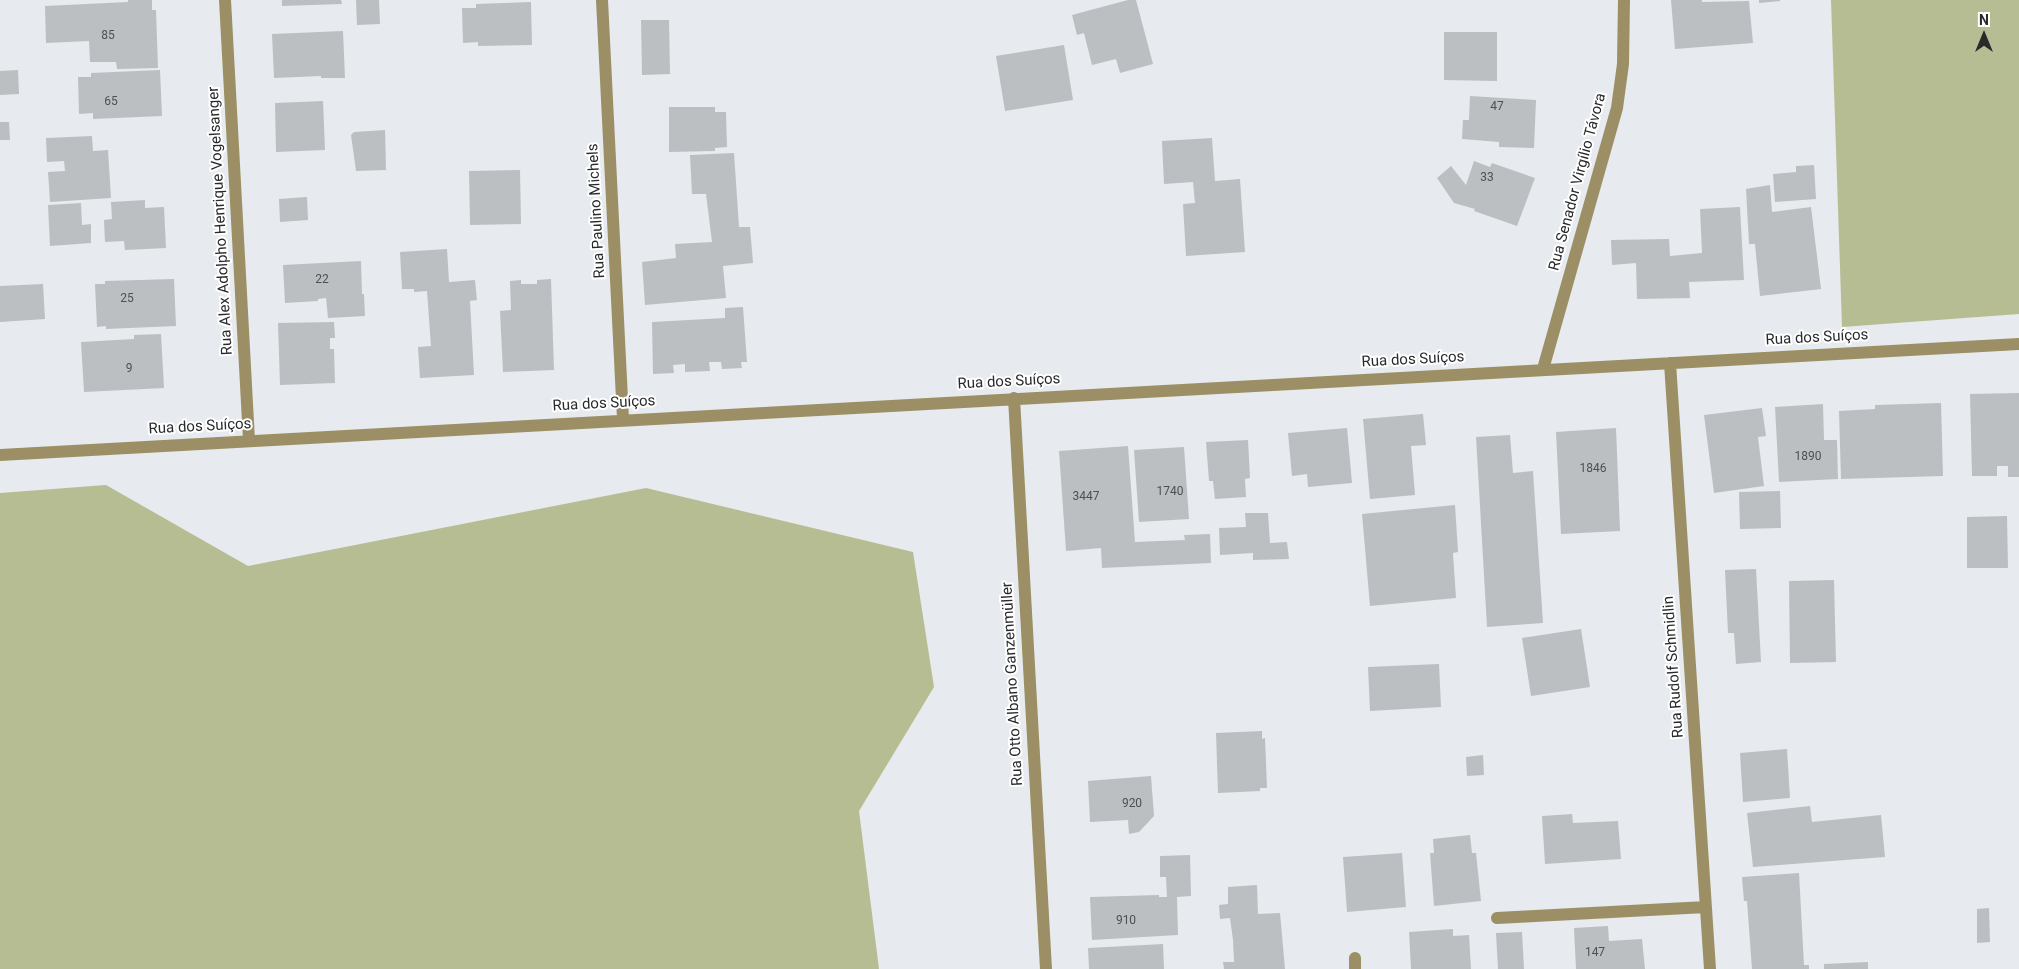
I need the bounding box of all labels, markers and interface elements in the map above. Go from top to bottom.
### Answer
north arrow [1959,10,2009,60]
text: N [1979,12,1989,28]
house number: 85 [101,29,115,43]
street label: Rua Alex Adolpho Henrique Vogelsanger [205,86,237,356]
street label: Rua Senador Virgílio Távora [1546,91,1610,273]
house number: 65 [104,95,118,109]
house number: 47 [1490,100,1504,114]
street label: Rua Paulino Michels [584,143,610,279]
house number: 33 [1480,171,1494,185]
house number: 22 [315,273,329,287]
house number: 25 [120,292,134,306]
street label: Rua dos Suíços [1765,326,1869,350]
street label: Rua dos Suíços [1361,348,1465,372]
house number: 9 [126,362,132,376]
street label: Rua dos Suíços [957,370,1061,394]
street label: Rua dos Suíços [552,392,656,416]
street label: Rua dos Suíços [148,415,252,439]
house number: 1890 [1795,450,1821,464]
house number: 1846 [1580,462,1606,476]
house number: 1740 [1157,485,1183,499]
house number: 3447 [1073,490,1099,504]
street label: Rua Otto Albano Ganzenmüller [999,582,1027,786]
street label: Rua Rudolf Schmidlin [1660,595,1688,739]
house number: 920 [1122,797,1142,811]
house number: 910 [1116,914,1136,928]
house number: 147 [1585,946,1605,960]

